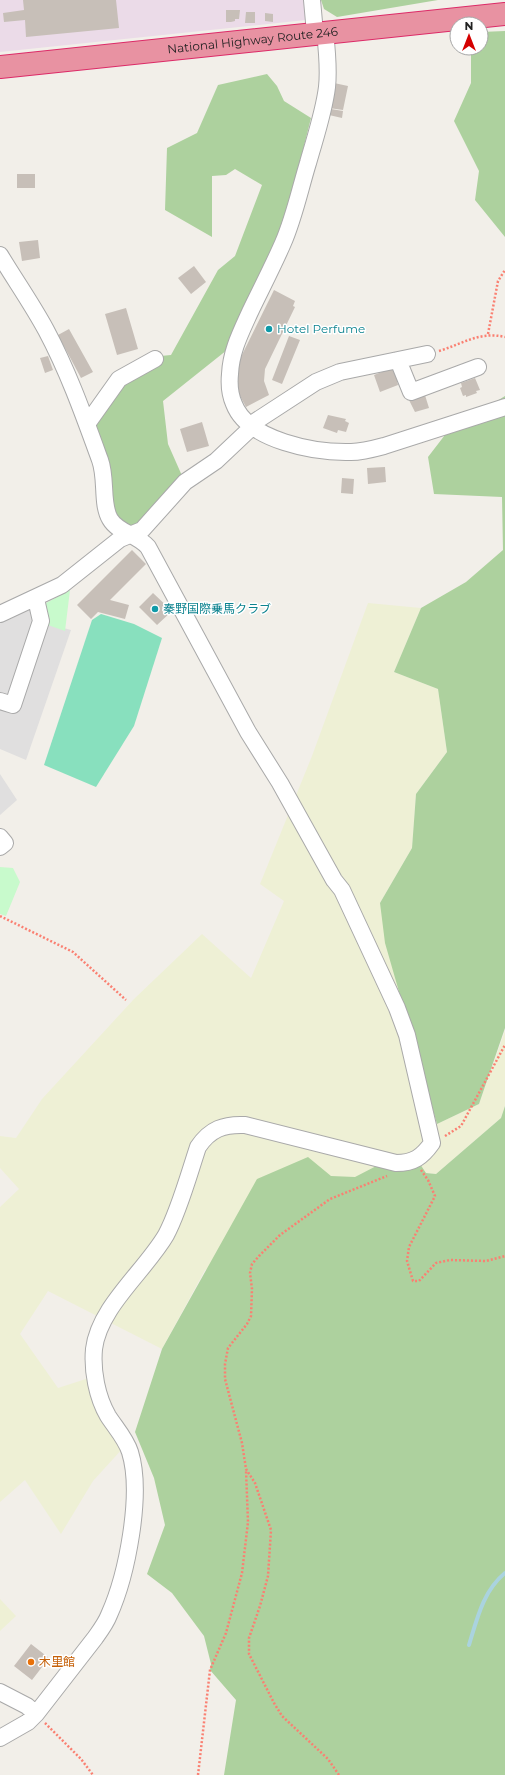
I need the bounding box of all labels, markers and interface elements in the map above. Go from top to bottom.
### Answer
north arrow [449,16,489,56]
text: N [465,19,473,33]
street label: National Highway Route 246 [167,24,339,56]
place label: Hotel Perfume [277,321,365,336]
marker: Hotel Perfume [264,324,274,334]
place label: 秦野国際乗馬クラブ [163,601,271,616]
marker: 秦野国際乗馬クラブ [150,604,160,614]
place label: 木里館 [39,1654,75,1669]
marker: 木里館 [26,1657,36,1667]

